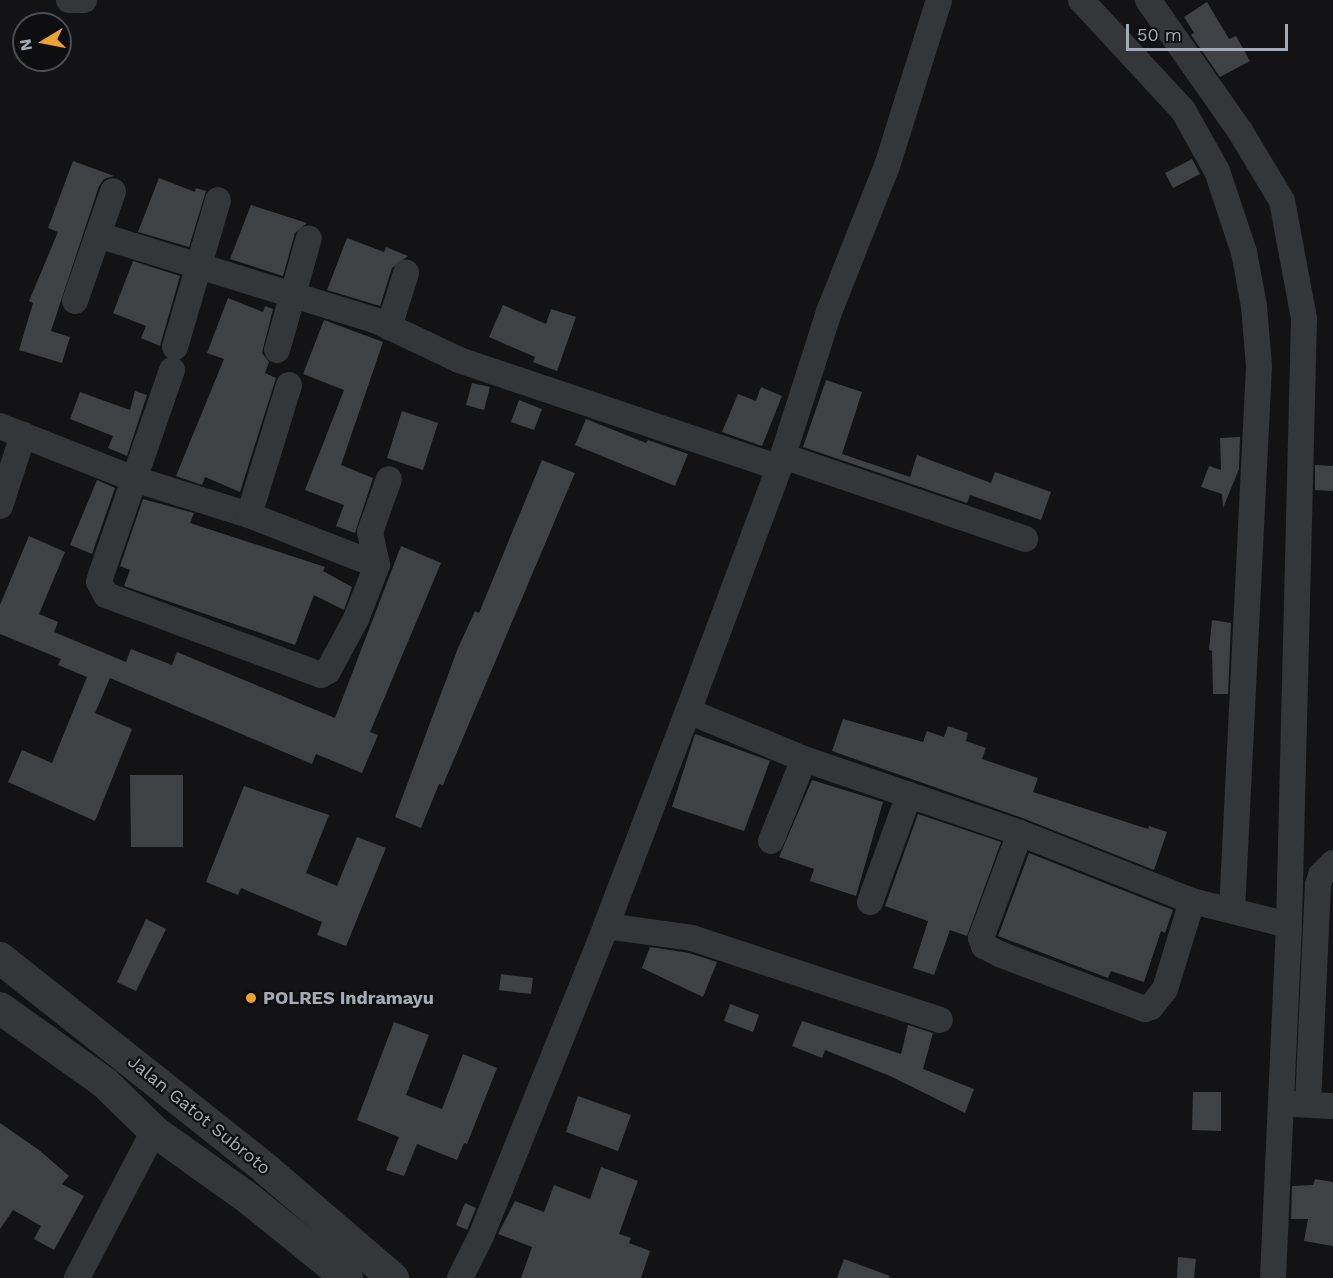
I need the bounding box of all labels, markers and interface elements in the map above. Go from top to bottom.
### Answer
north arrow [12,12,72,72]
scale bar [1129,12,1291,50]
text: 50 m [1137,24,1182,45]
text: N [15,37,36,52]
place label: POLRES Indramayu [263,987,434,1009]
marker: POLRES Indramayu [244,991,258,1005]
street label: Jalan Gatot Subroto [123,1051,275,1179]

